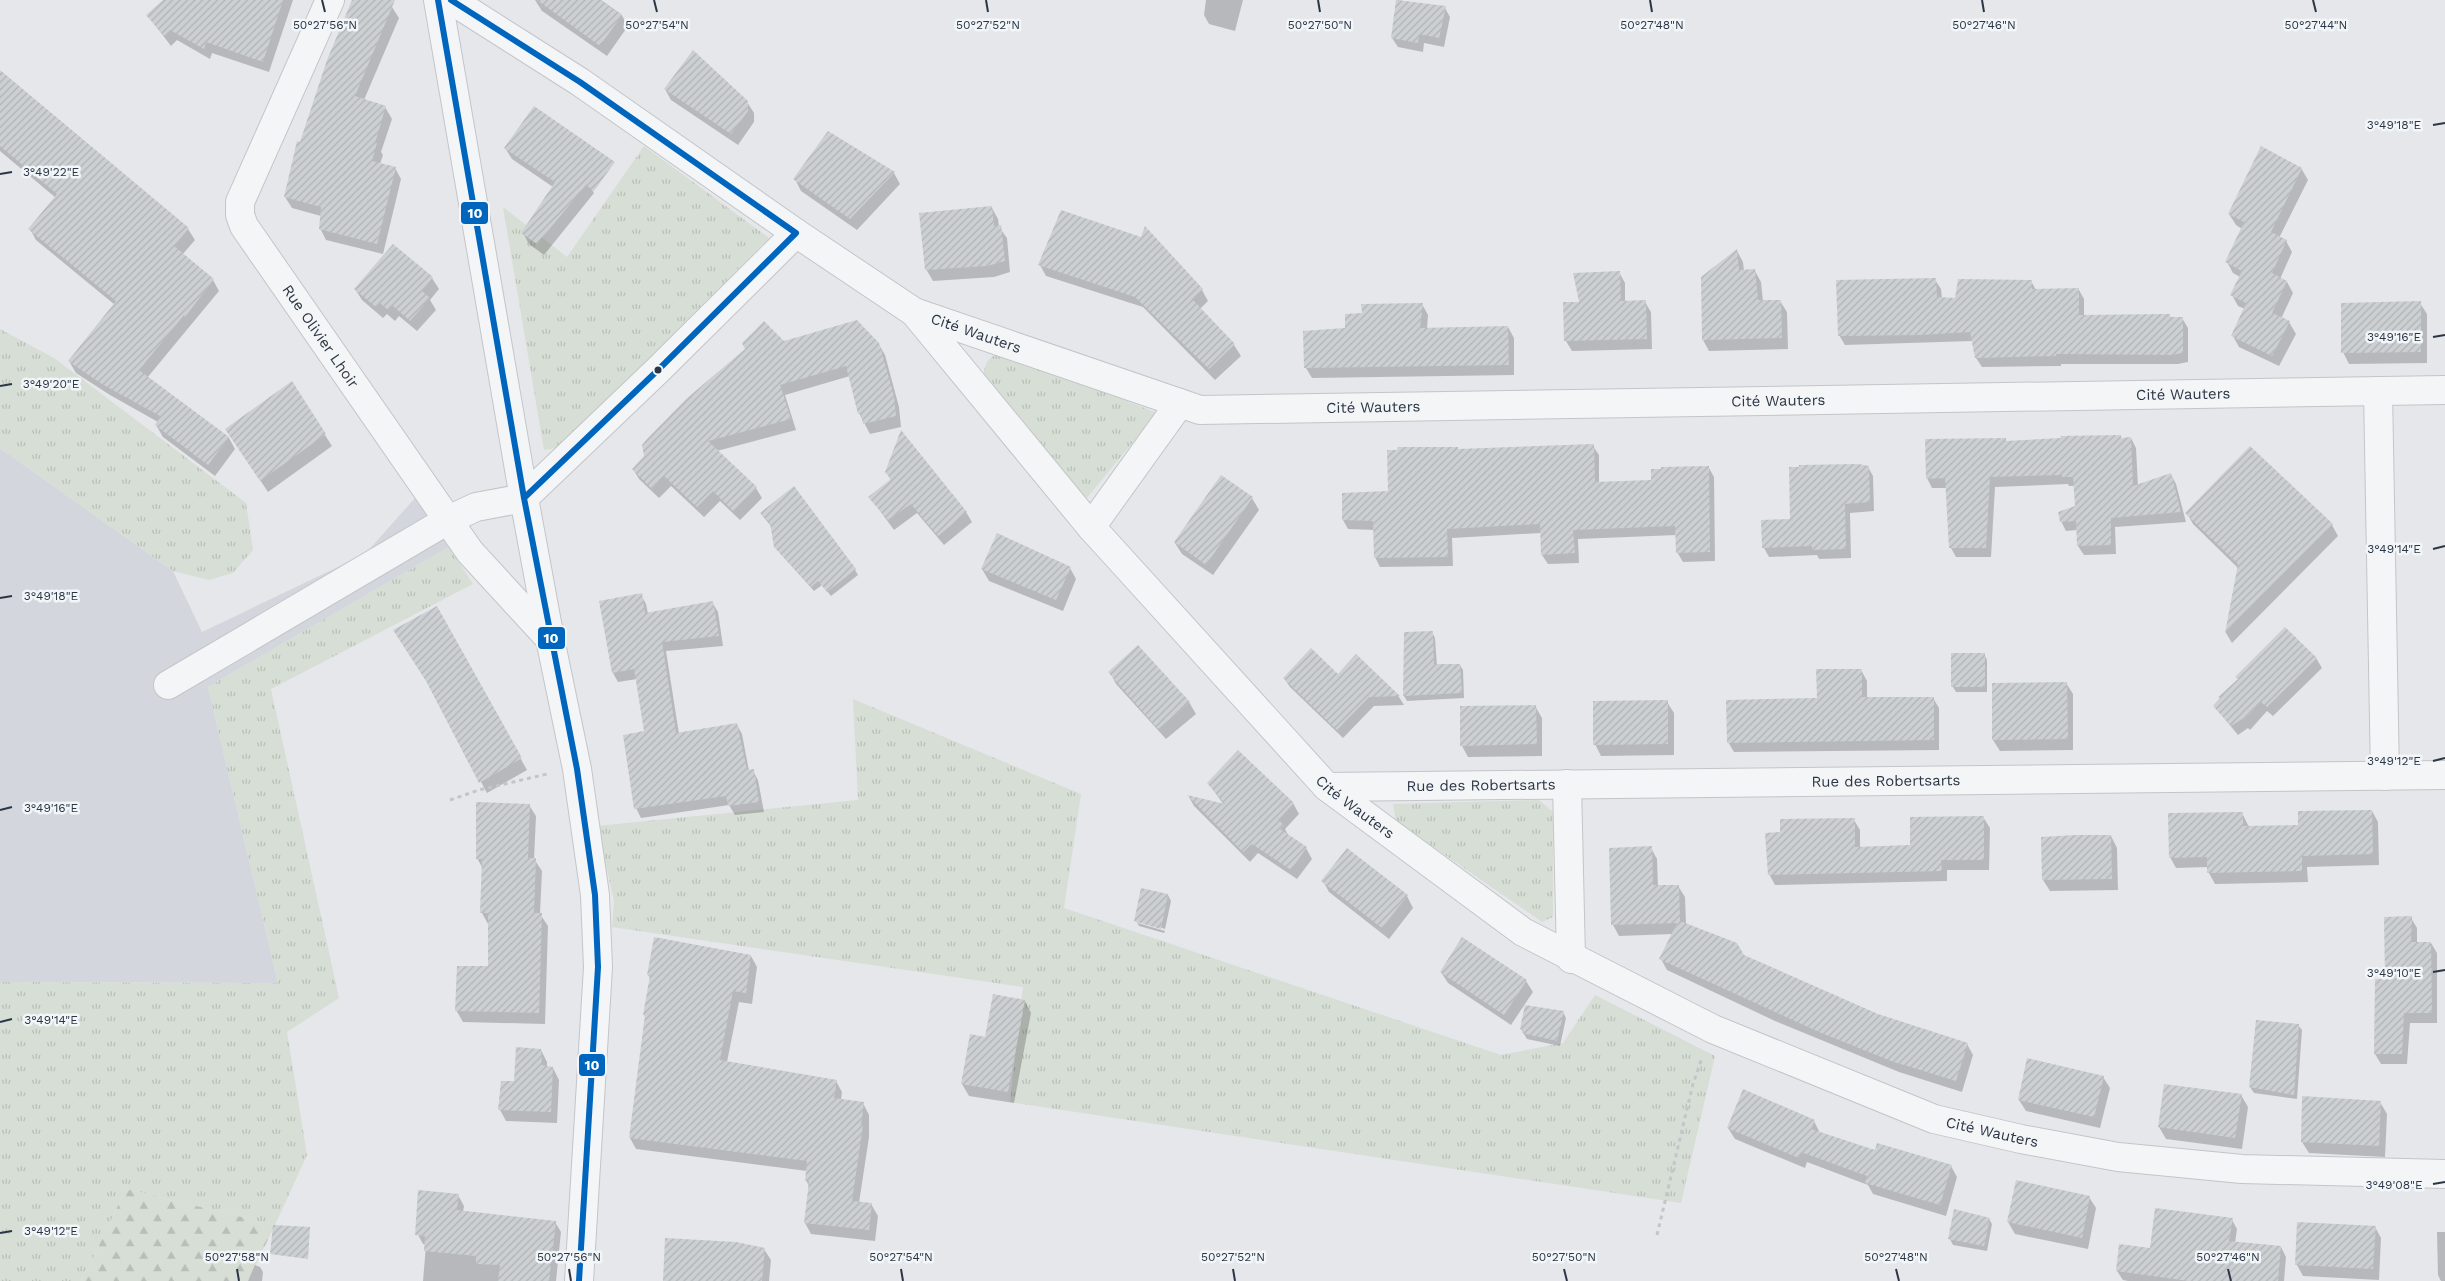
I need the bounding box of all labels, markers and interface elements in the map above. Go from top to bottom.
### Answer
text: 50°27'56"N [293,18,357,32]
text: 50°27'54"N [625,18,689,32]
text: 50°27'52"N [956,18,1020,32]
text: 50°27'50"N [1288,18,1352,32]
text: 50°27'48"N [1620,18,1684,32]
text: 50°27'46"N [1952,18,2016,32]
text: 50°27'44"N [2285,18,2347,32]
text: 3°49'18"E [2367,118,2422,132]
text: 3°49'22"E [23,165,79,179]
line badge: 10 [460,201,489,225]
text: 10 [467,205,483,221]
street label: Rue Olivier Lhoir [278,281,362,391]
street label: Cité Wauters [929,309,1024,357]
text: 3°49'16"E [2367,330,2421,344]
unlabelled marker [653,365,663,375]
text: 3°49'20"E [23,377,80,391]
street label: Cité Wauters [2136,384,2231,404]
street label: Cité Wauters [1731,391,1826,410]
street label: Cité Wauters [1326,397,1421,417]
text: 3°49'14"E [2367,542,2421,556]
text: 3°49'18"E [24,589,79,603]
line badge: 10 [537,626,566,650]
text: 10 [543,630,559,646]
text: 3°49'12"E [2367,754,2421,768]
street label: Rue des Robertsarts [1811,771,1961,791]
street label: Cité Wauters [1312,772,1398,843]
street label: Rue des Robertsarts [1406,776,1556,795]
text: 3°49'16"E [24,801,78,815]
text: 3°49'10"E [2367,966,2422,980]
text: 3°49'14"E [24,1013,78,1027]
line badge: 10 [578,1053,606,1077]
text: 10 [584,1057,600,1073]
street label: Cité Wauters [1944,1113,2040,1151]
text: 3°49'08"E [2365,1178,2423,1192]
text: 3°49'12"E [24,1224,78,1238]
text: 50°27'58"N [205,1250,269,1264]
text: 50°27'56"N [537,1250,601,1264]
text: 50°27'54"N [869,1250,933,1264]
text: 50°27'52"N [1201,1250,1265,1264]
text: 50°27'50"N [1532,1250,1596,1264]
text: 50°27'48"N [1864,1250,1928,1264]
text: 50°27'46"N [2196,1250,2260,1264]

